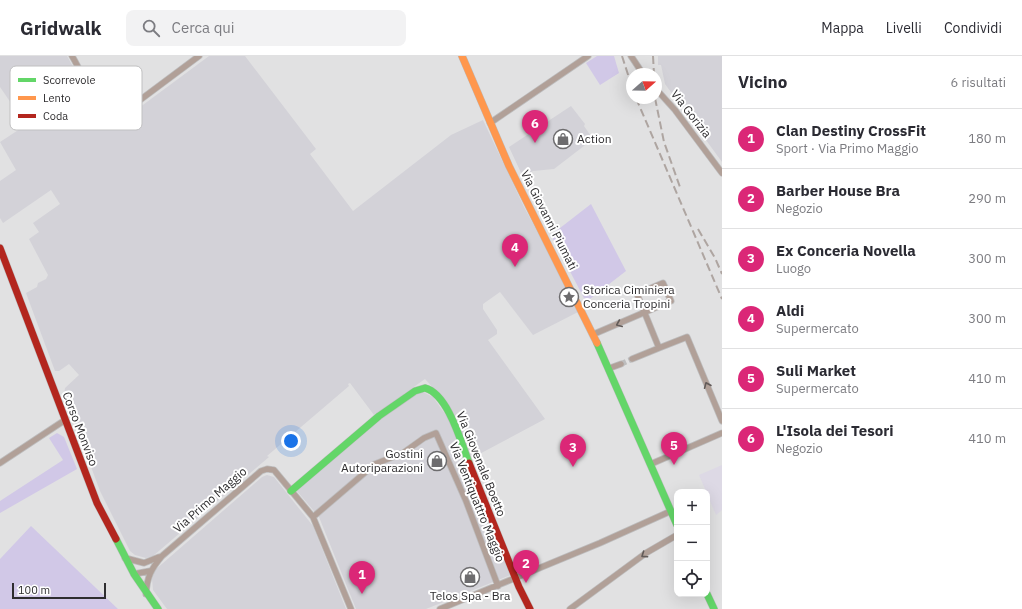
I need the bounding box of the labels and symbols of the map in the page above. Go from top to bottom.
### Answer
legend [10,66,142,130]
north arrow [626,68,662,104]
text: Scorrevole [43,73,96,87]
street label: Via Gorizia [668,87,715,141]
text: Lento [43,91,71,105]
text: Coda [43,109,68,123]
pin: 6 [522,110,548,143]
shop icon: Action [552,128,574,150]
place label: Action [577,131,611,146]
street label: Via Giovanni Piumati [518,167,581,272]
pin: 4 [502,234,528,267]
place label: Storica Ciminiera Conceria Tropini [583,282,675,311]
place icon: Storica Ciminiera Conceria Tropini [558,286,580,308]
one-way arrow [616,319,623,327]
one-way arrow [704,382,712,389]
street label: Corso Monviso [59,389,102,468]
street label: Via Giovenale Boetto [454,409,509,519]
your location [281,431,301,451]
pin: 5 [661,432,687,465]
pin: 3 [560,434,586,467]
street label: Via Ventiquattro Maggio [447,440,509,564]
place label: Gostini Autoriparazioni [341,446,423,475]
shop icon: Gostini Autoriparazioni [426,450,448,472]
street label: Via Primo Maggio [170,463,250,536]
pin: 2 [513,550,539,583]
one-way arrow [641,550,648,557]
pin: 1 [349,561,375,594]
shop icon: Telos Spa - Bra [459,566,481,588]
scale bar [12,581,106,600]
place label: Telos Spa - Bra [430,588,511,603]

